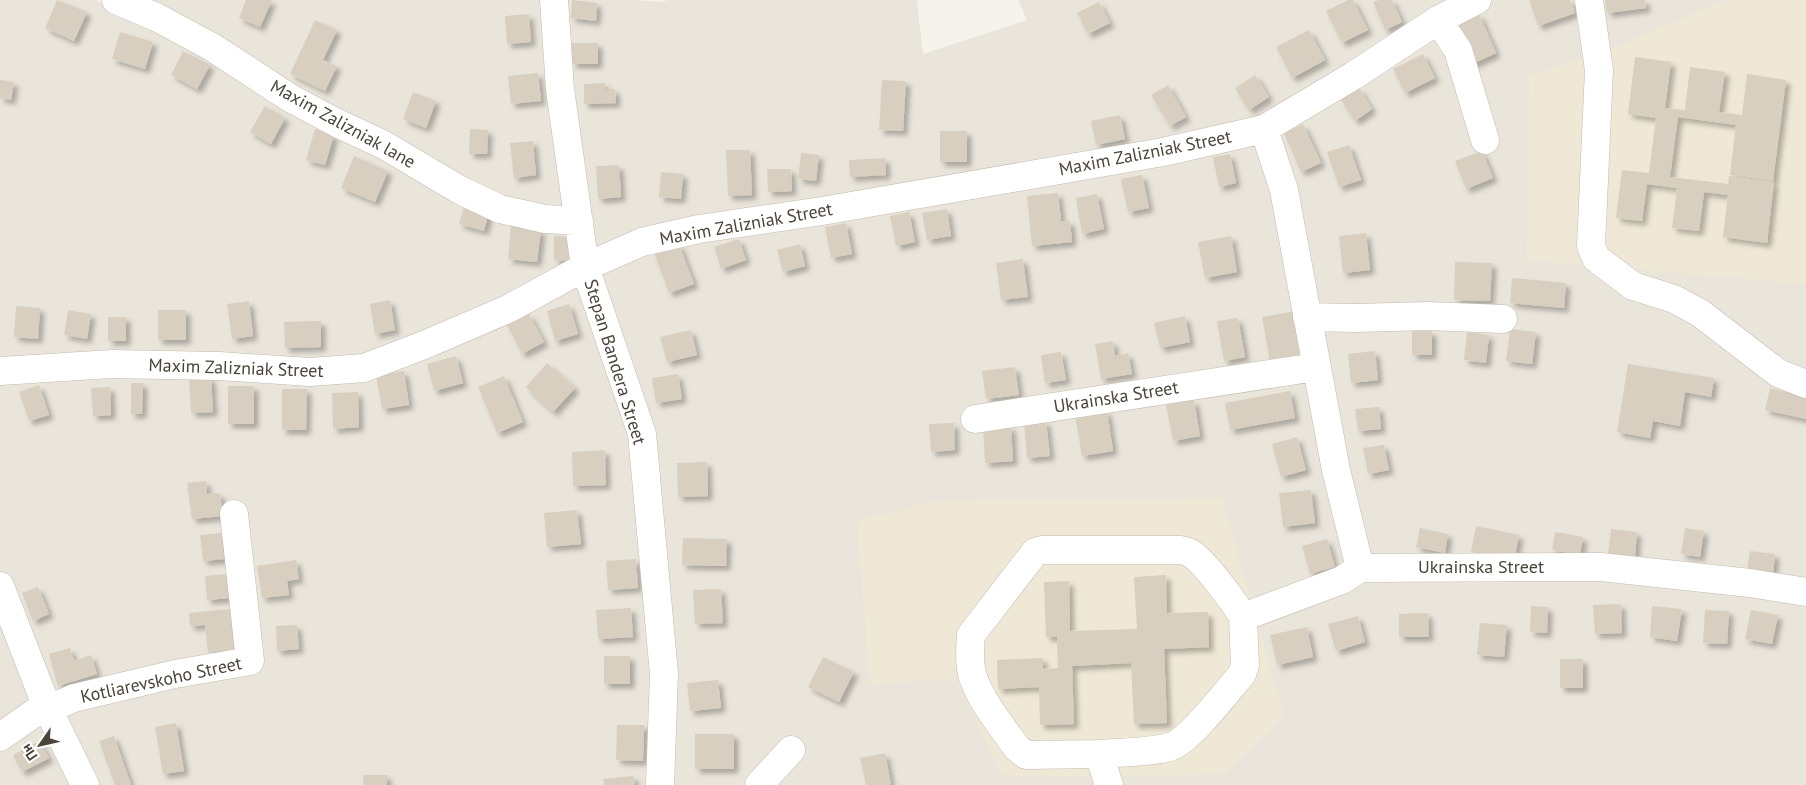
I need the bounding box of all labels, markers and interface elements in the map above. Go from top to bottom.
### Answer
street label: Maxim Zalizniak lane [267,74,420,173]
street label: Maxim Zalizniak Street [1057,125,1233,181]
street label: Maxim Zalizniak Street [658,197,834,250]
street label: Stepan Bandera Street [579,276,652,447]
street label: Maxim Zalizniak Street [148,353,324,382]
street label: Ukrainska Street [1052,375,1180,418]
street label: Ukrainska Street [1418,555,1544,578]
street label: Kotliarevskoho Street [78,651,244,708]
north arrow [15,720,65,770]
text: Пн [17,740,41,764]

